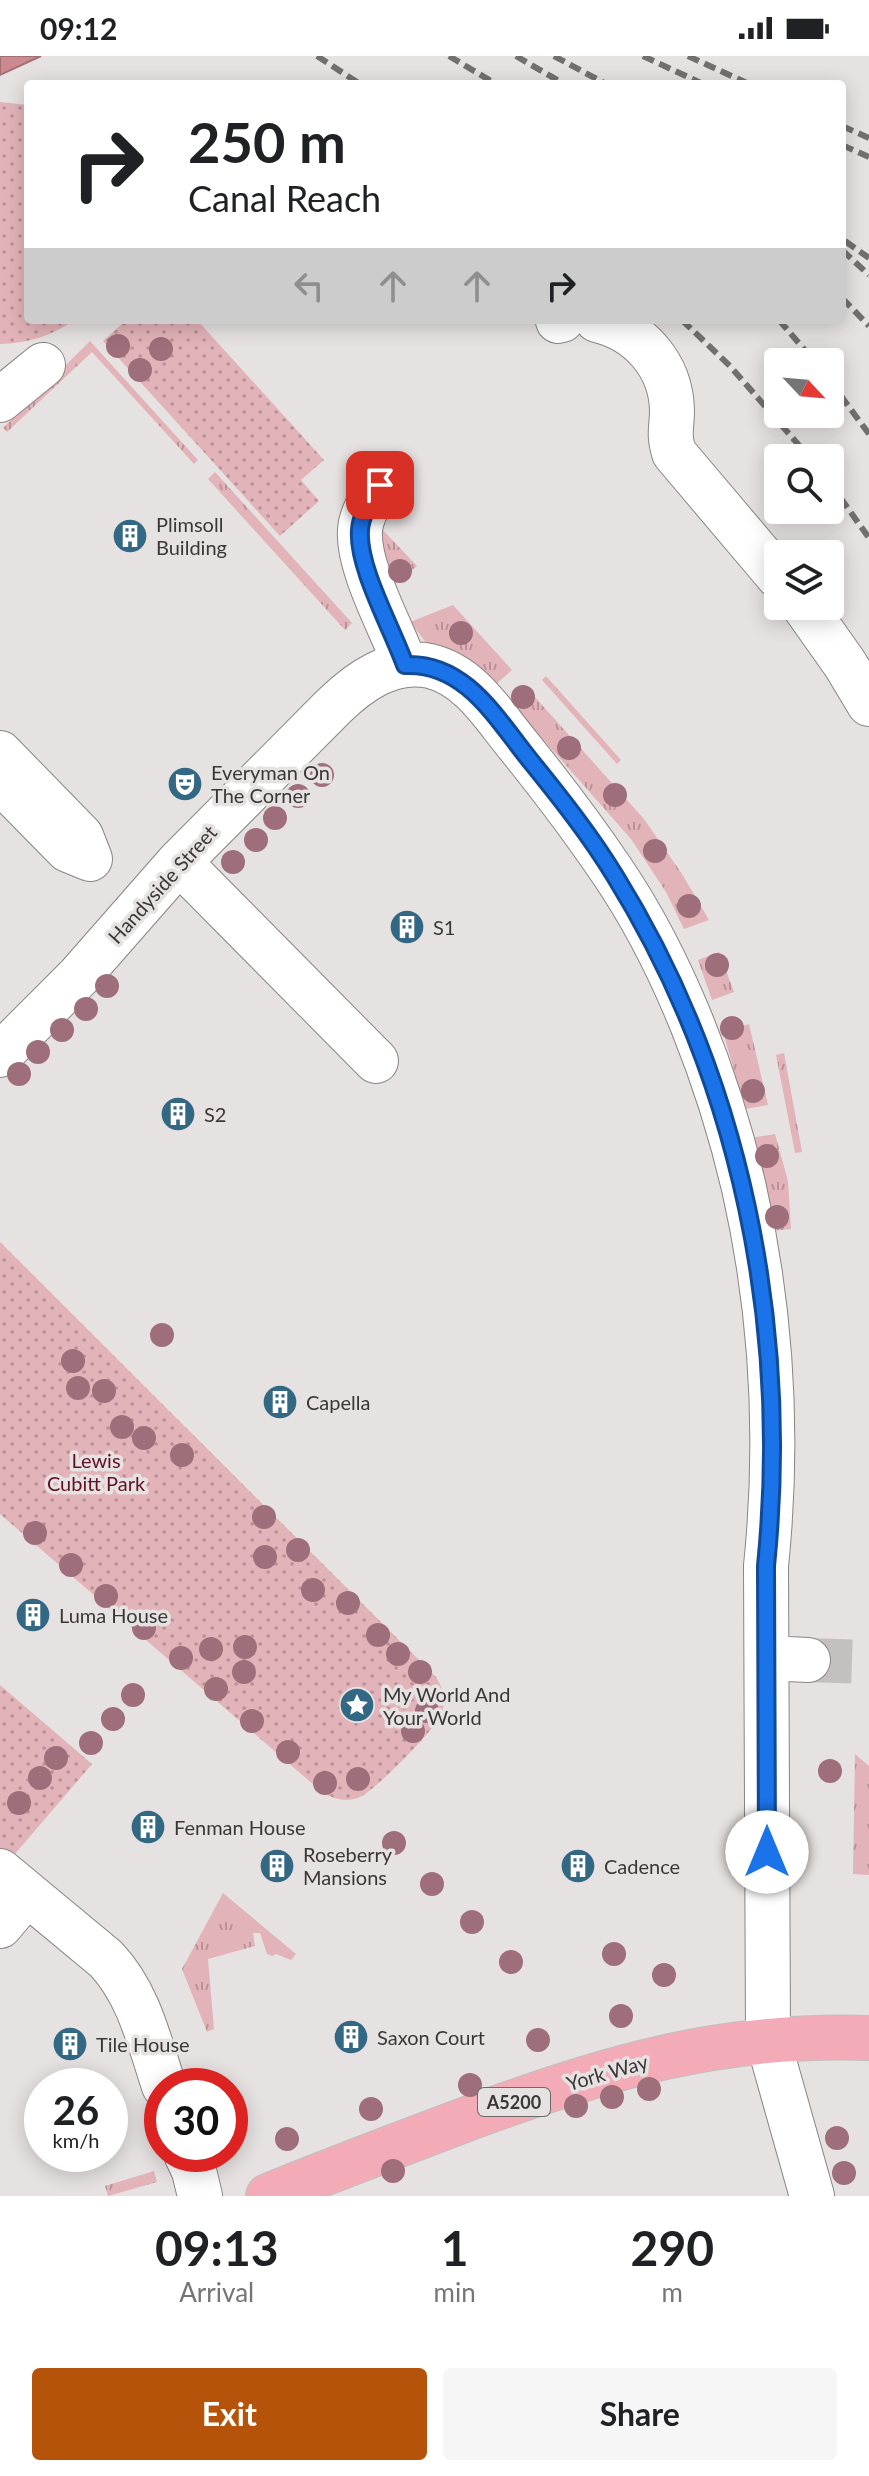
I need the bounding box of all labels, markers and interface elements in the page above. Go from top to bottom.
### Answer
text: 09:12 [40,10,117,46]
text: 250 m [188,108,346,175]
icon: right [56,112,160,216]
text: Canal Reach [188,176,381,220]
icon: left [287,264,331,308]
icon: ahead [371,264,415,308]
icon: ahead [455,264,499,308]
icon: right [539,264,583,308]
north arrow [764,348,844,428]
map controls [764,348,844,620]
button: search [764,444,844,524]
pin [346,451,414,519]
icon: arrive [358,463,402,507]
place label: Plimsoll Building [156,512,227,559]
building icon: Plimsoll Building [111,517,149,555]
button: layers [764,540,844,620]
place label: Everyman On The Corner [211,760,330,807]
theatre icon: Everyman On The Corner [166,765,204,803]
street label: Handyside Street [103,820,221,948]
building icon: S1 [388,908,426,946]
place label: S1 [433,915,455,939]
building icon: S2 [159,1095,197,1133]
place label: S2 [204,1102,226,1126]
building icon: Capella [261,1383,299,1421]
place label: Capella [306,1390,370,1414]
park label: Lewis Cubitt Park [47,1448,146,1495]
building icon: Luma House [14,1596,52,1634]
place label: Luma House [59,1603,168,1627]
place label: My World And Your World [383,1682,510,1729]
place icon: My World And Your World [338,1686,376,1724]
building icon: Fenman House [129,1808,167,1846]
position arrow [725,1810,809,1894]
place label: Fenman House [174,1815,306,1839]
place label: Roseberry Mansions [303,1842,393,1889]
building icon: Roseberry Mansions [258,1847,296,1885]
building icon: Cadence [559,1847,597,1885]
place label: Cadence [604,1854,680,1878]
building icon: Saxon Court [332,2018,370,2056]
building icon: Tile House [51,2025,89,2063]
place label: Saxon Court [377,2025,485,2049]
place label: Tile House [96,2032,190,2056]
street label: York Way [564,2049,651,2095]
speed limit sign: 30 [144,2068,248,2172]
text: 26 [53,2086,99,2134]
road number: A5200 [478,2088,550,2116]
text: km/h [53,2128,99,2152]
text: 09:13 [155,2219,279,2276]
text: 1 [441,2219,469,2276]
text: 290 [631,2219,714,2276]
text: Arrival [179,2276,254,2308]
text: min [434,2276,476,2308]
text: m [662,2276,683,2308]
button: Exit [32,2368,427,2460]
button: Share [443,2368,837,2460]

